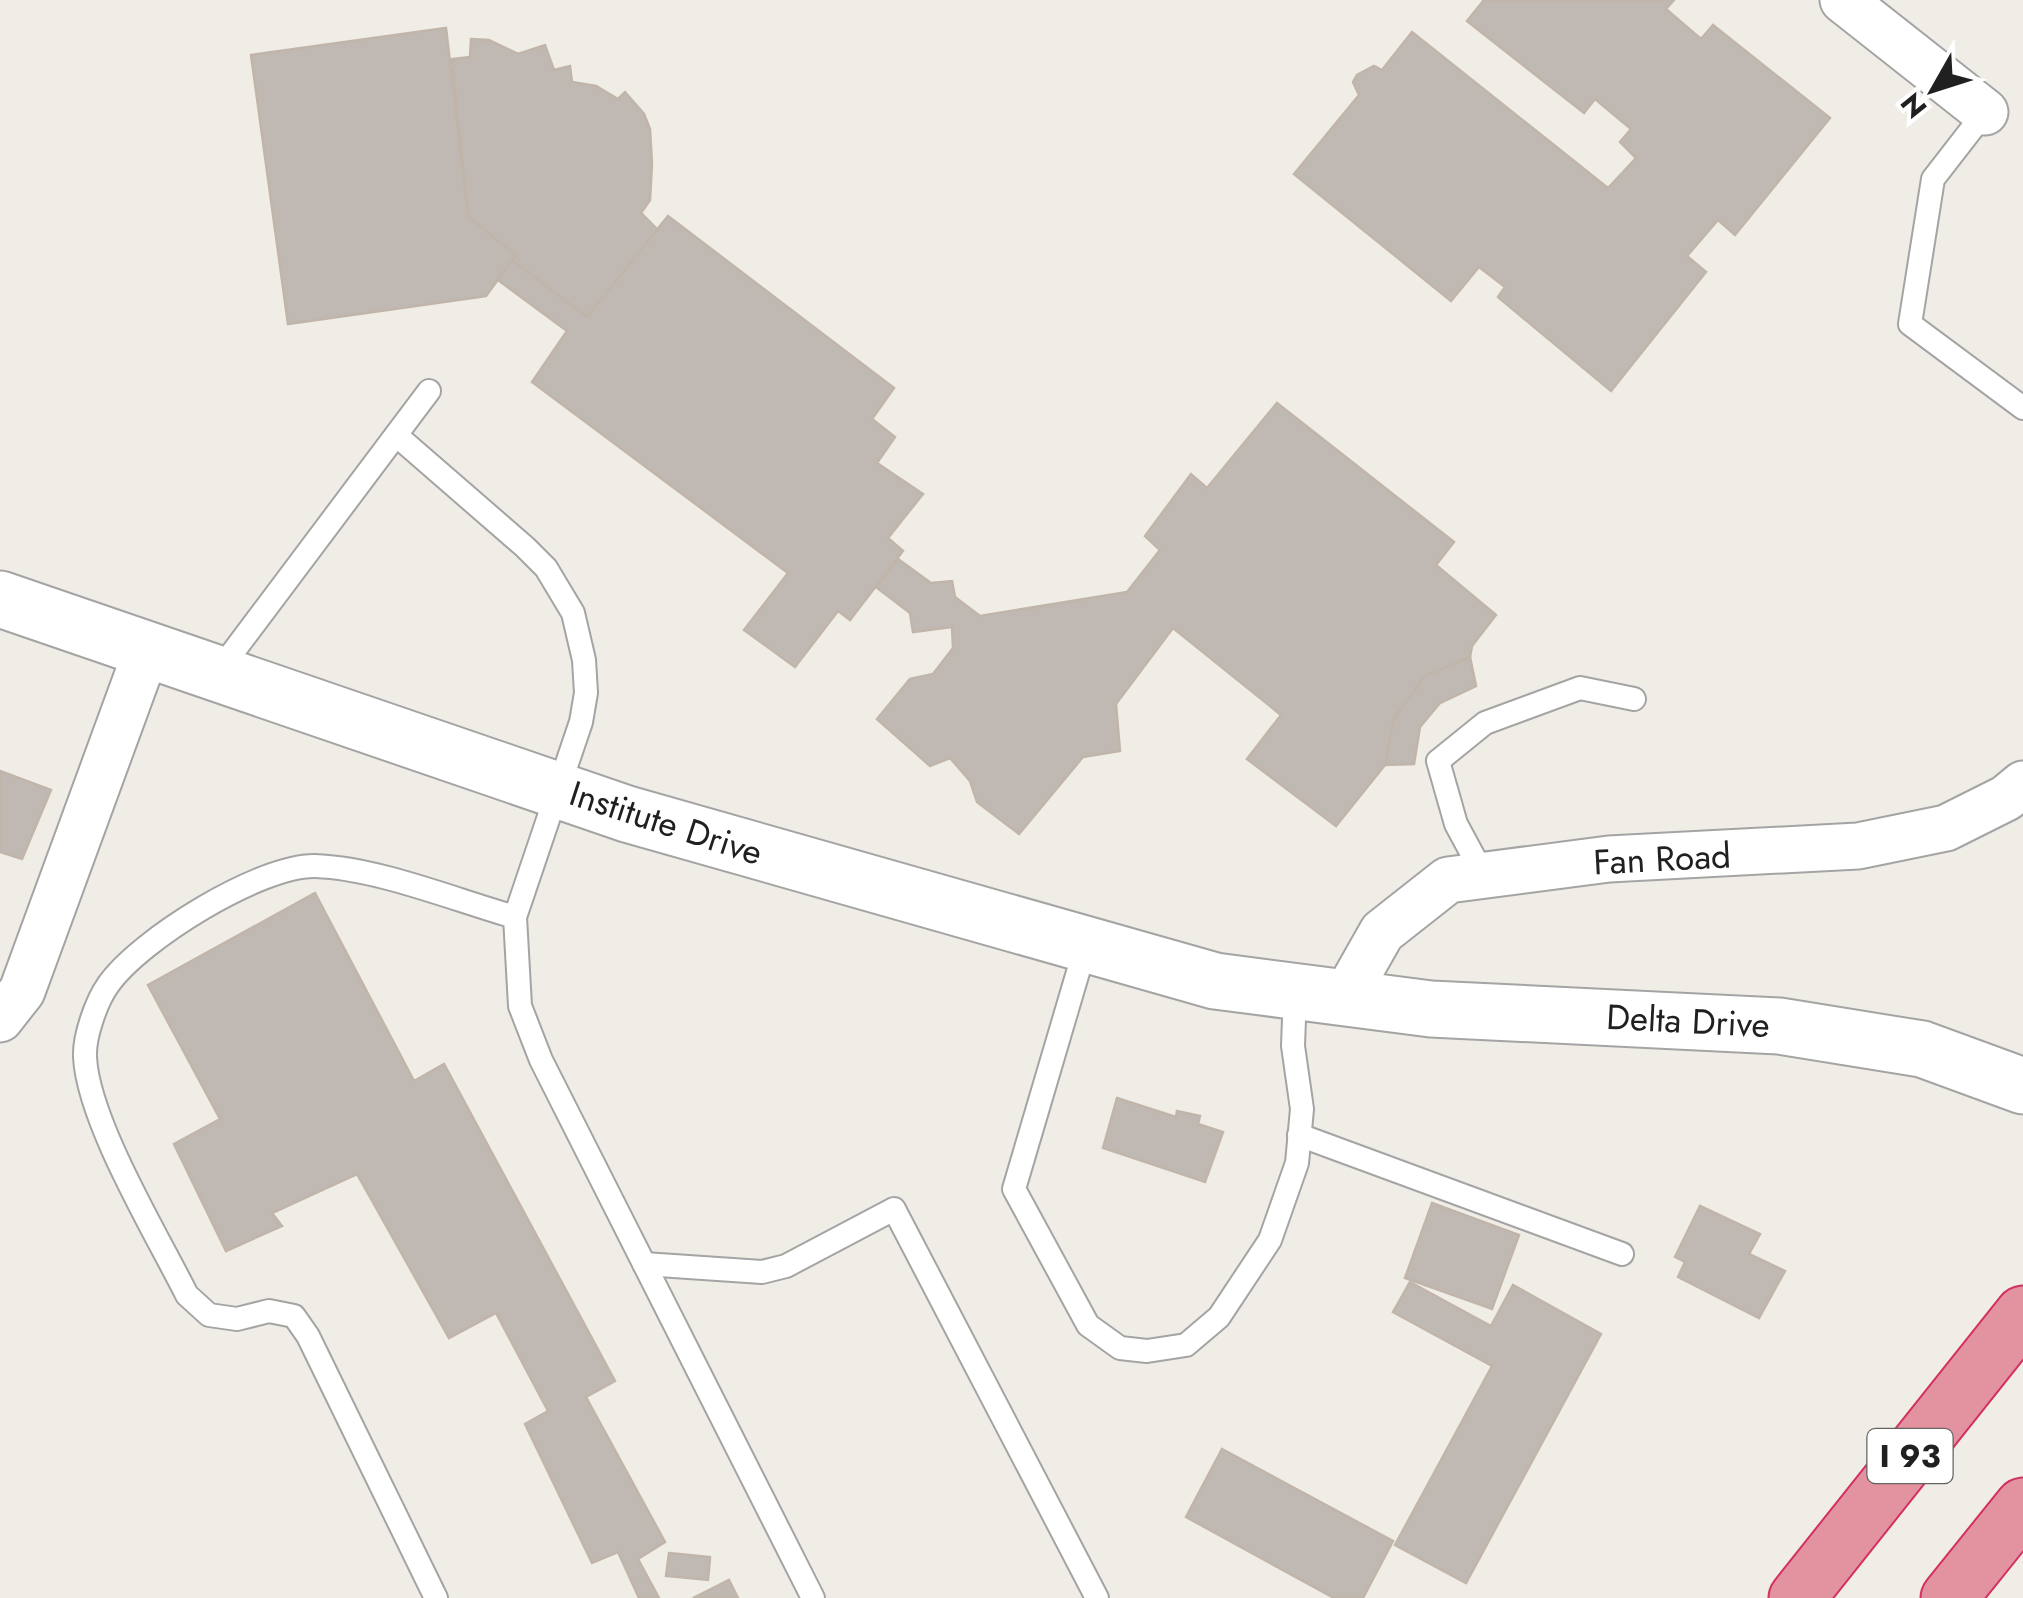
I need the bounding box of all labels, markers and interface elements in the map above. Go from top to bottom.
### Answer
north arrow [1883,40,1983,140]
text: N [1891,84,1937,127]
street label: Institute Drive [563,768,769,878]
street label: Fan Road [1592,830,1732,888]
street label: Delta Drive [1605,992,1771,1050]
road number: I 93 [1868,1429,1952,1483]

